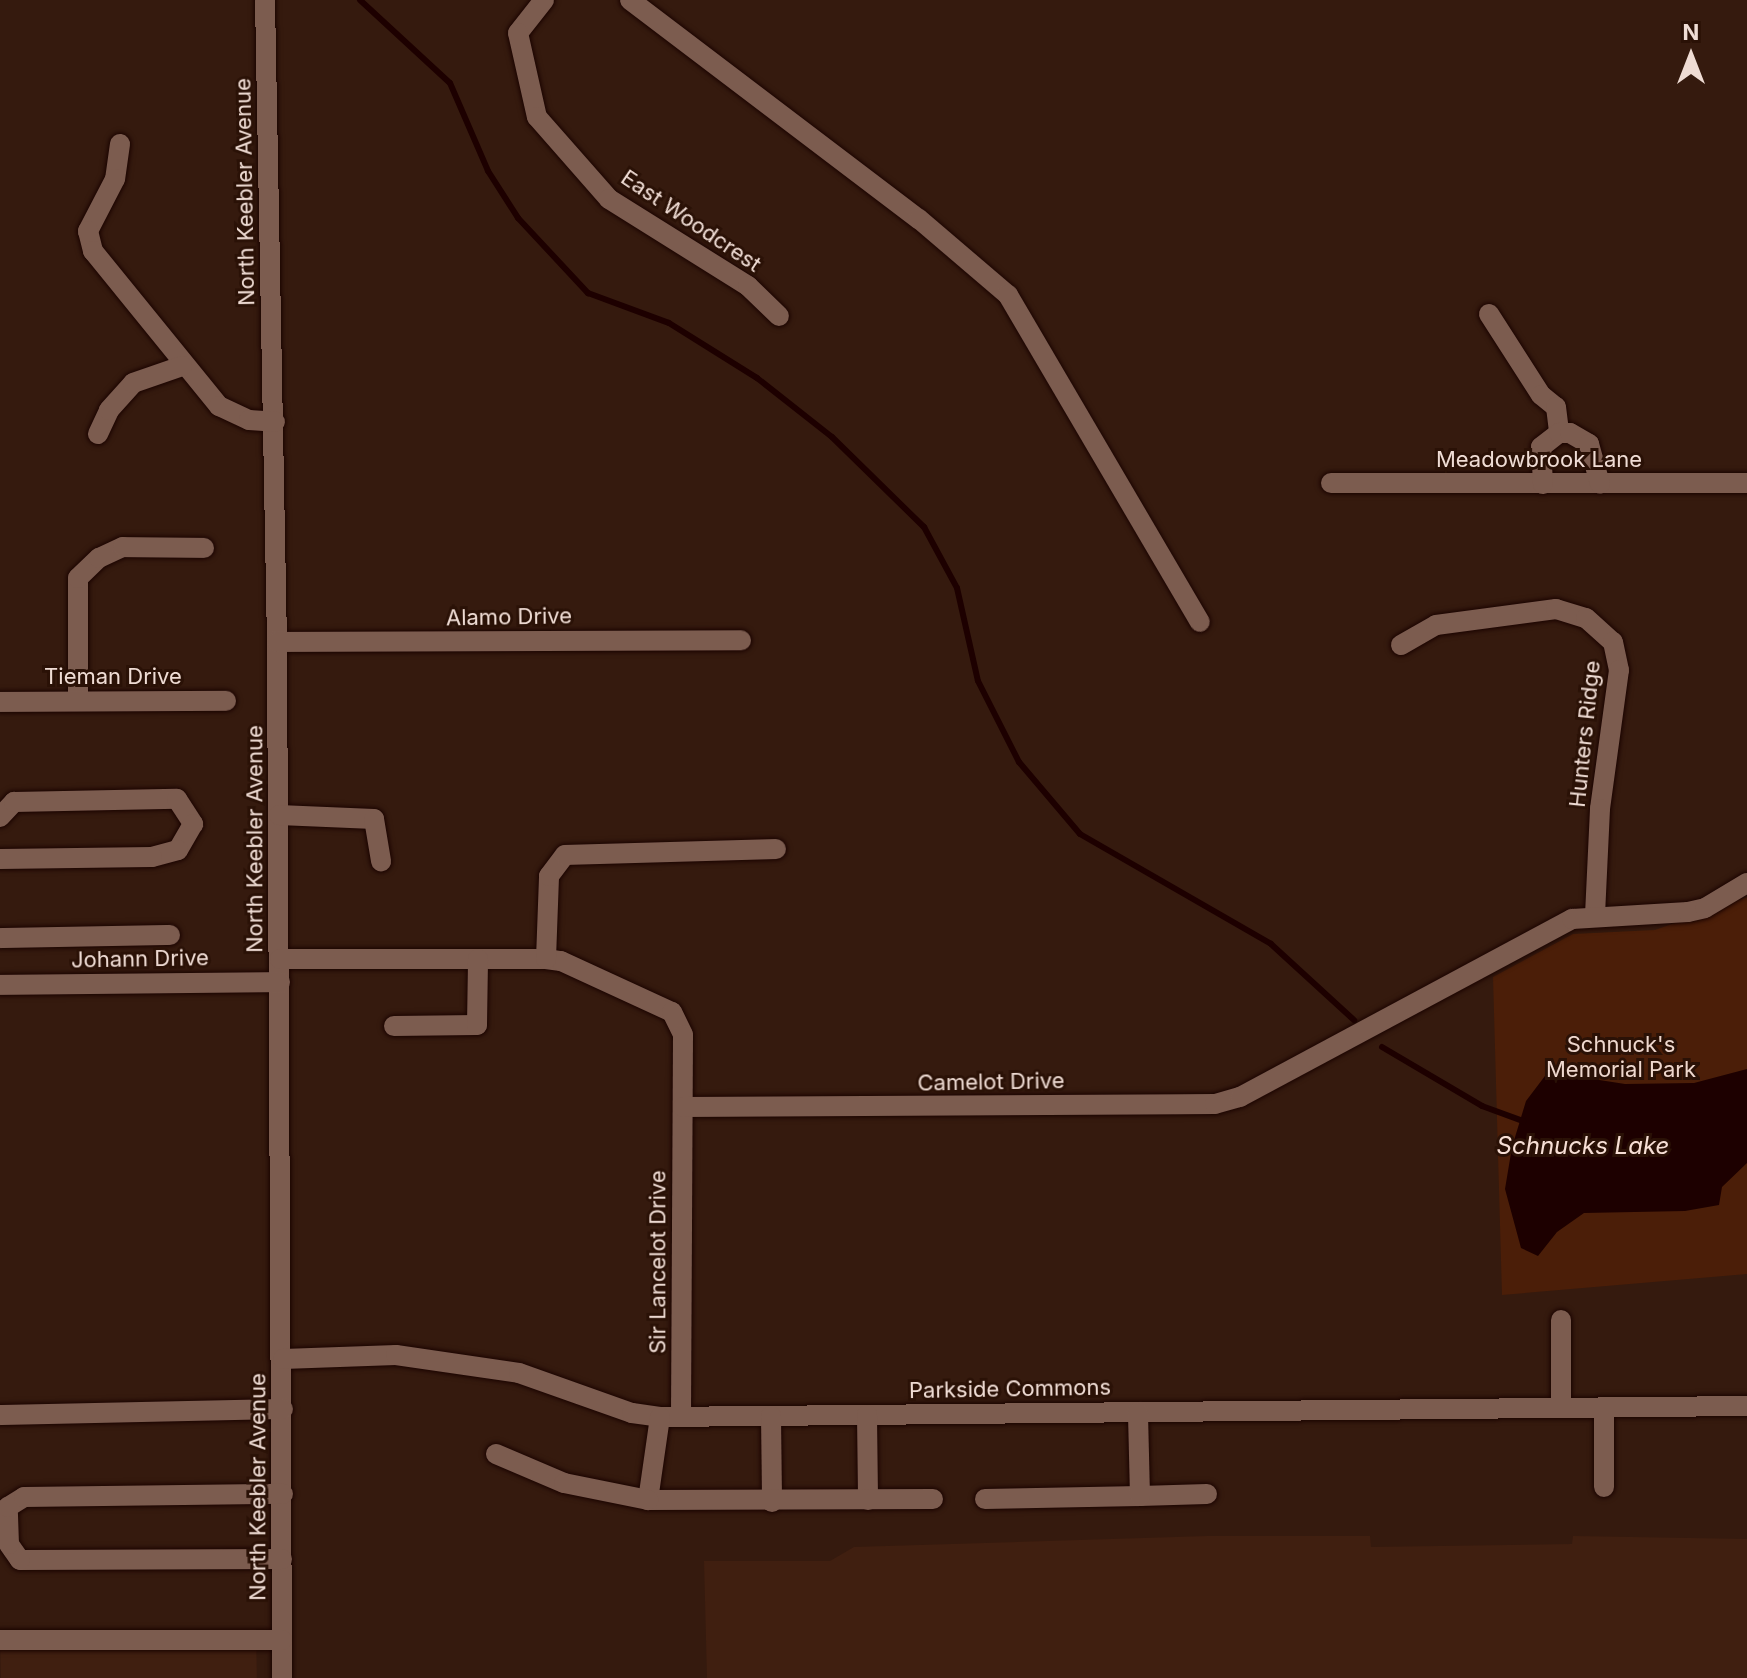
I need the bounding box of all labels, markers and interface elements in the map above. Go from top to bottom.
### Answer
north arrow [1651,16,1731,96]
text: N [1683,19,1699,45]
street label: North Keebler Avenue [230,78,260,306]
street label: East Woodcrest [616,164,766,278]
street label: Meadowbrook Lane [1436,447,1642,473]
street label: Alamo Drive [446,603,572,631]
street label: Hunters Ridge [1564,659,1606,809]
street label: Tieman Drive [44,664,182,690]
street label: North Keebler Avenue [242,725,268,953]
street label: Johann Drive [71,945,209,973]
park label: Schnuck's Memorial Park [1546,1031,1696,1082]
street label: Camelot Drive [917,1068,1065,1096]
water label: Schnucks Lake [1497,1132,1669,1160]
street label: Sir Lancelot Drive [645,1170,671,1354]
street label: North Keebler Avenue [245,1373,271,1601]
street label: Parkside Commons [909,1374,1111,1404]

